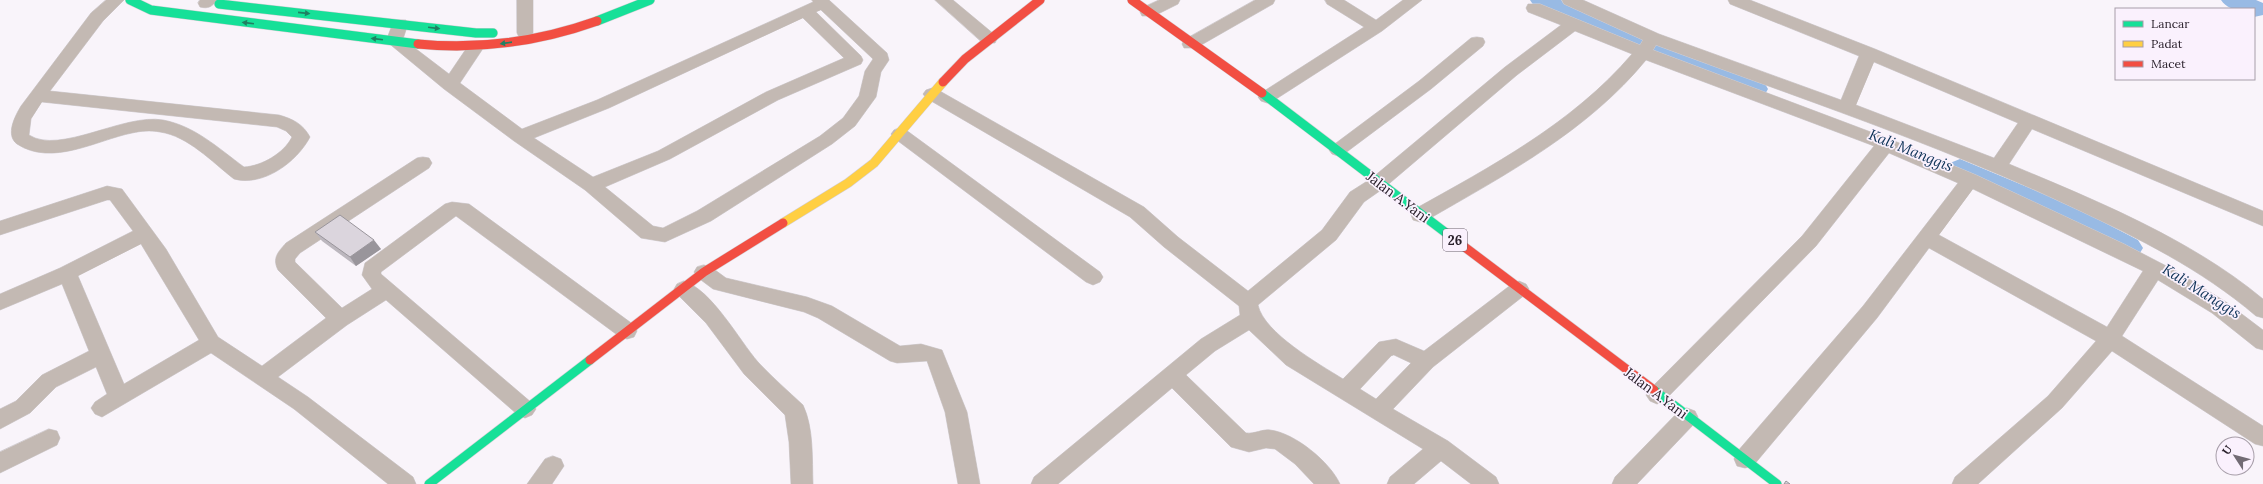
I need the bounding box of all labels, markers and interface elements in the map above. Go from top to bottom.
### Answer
legend [2115,8,2255,80]
one-way arrow [298,10,310,16]
text: Lancar [2151,16,2190,31]
one-way arrow [242,19,254,26]
one-way arrow [428,24,440,31]
one-way arrow [371,36,383,42]
text: Padat [2151,36,2183,51]
one-way arrow [500,40,512,46]
text: Macet [2151,56,2186,71]
water label: Kali Manggis [1866,125,1956,175]
street label: Jalan A.Yani [1362,167,1433,227]
road number: 26 [1443,229,1467,251]
water label: Kali Manggis [2159,259,2245,323]
street label: Jalan A.Yani [1620,363,1691,423]
north arrow [2215,436,2255,476]
text: U [2219,442,2235,458]

